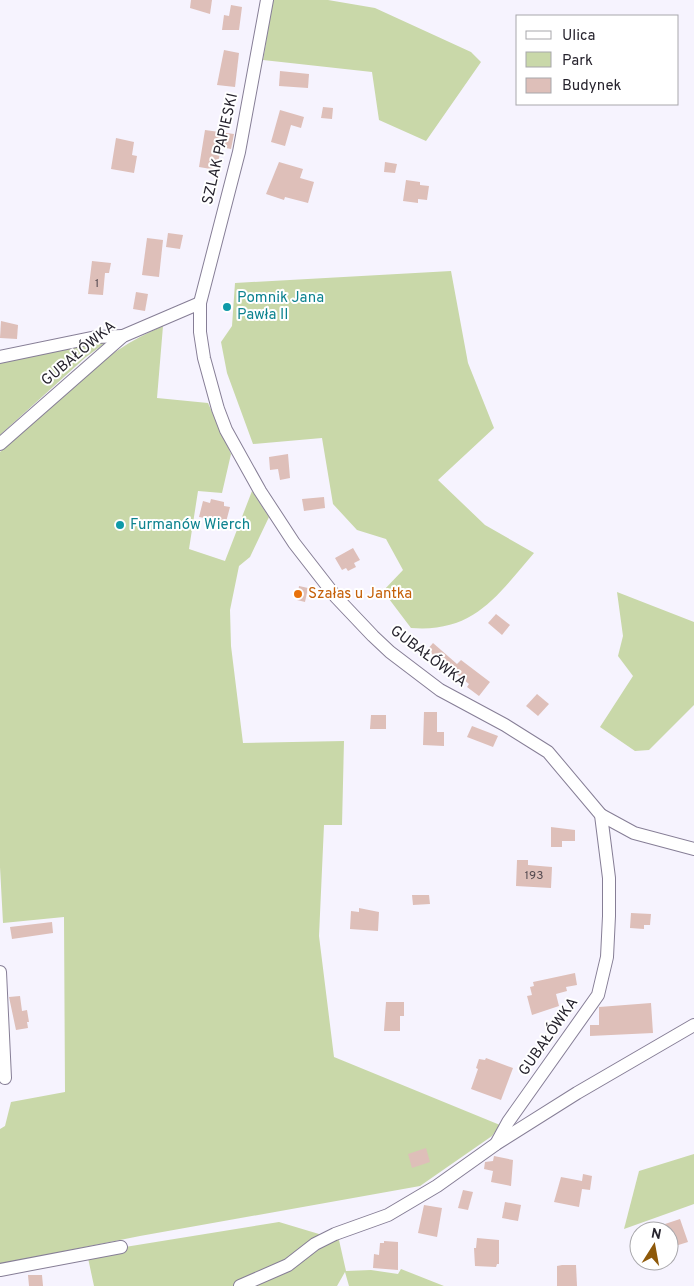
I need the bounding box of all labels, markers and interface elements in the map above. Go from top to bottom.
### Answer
legend [516,15,679,105]
text: Ulica [562,27,595,46]
text: Park [562,52,593,71]
text: Budynek [562,77,621,96]
street label: SZLAK PAPIESKI [199,91,243,207]
house number: 1 [95,276,99,292]
place label: Pomnik Jana Pawła II [237,289,324,325]
marker: Pomnik Jana Pawła II [221,301,233,313]
street label: GUBAŁÓWKA [37,316,120,391]
place label: Furmanów Wierch [130,516,250,535]
marker: Furmanów Wierch [114,519,126,531]
place label: Szałas u Jantka [308,585,412,604]
marker: Szałas u Jantka [292,588,304,600]
street label: GUBAŁÓWKA [386,620,471,692]
house number: 193 [525,868,543,884]
street label: GUBAŁÓWKA [513,993,583,1080]
north arrow [629,1221,679,1271]
text: N [650,1225,663,1244]

